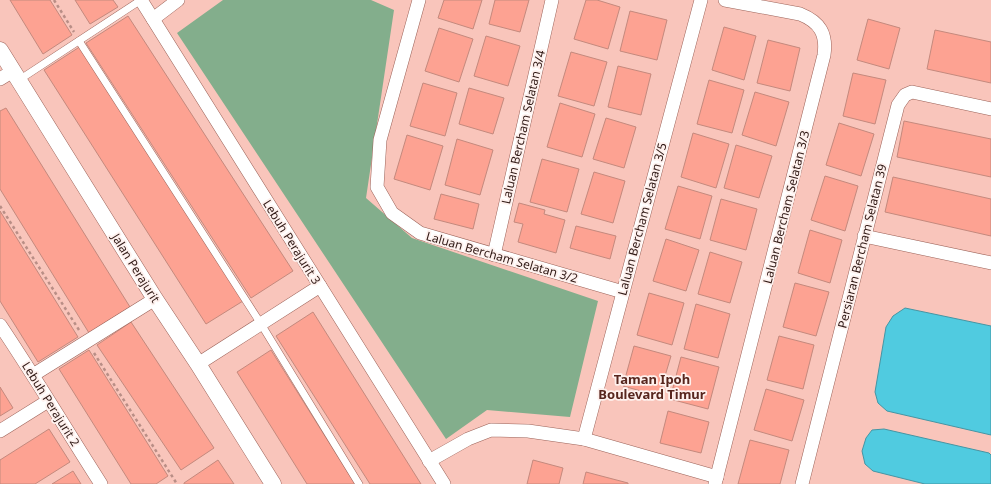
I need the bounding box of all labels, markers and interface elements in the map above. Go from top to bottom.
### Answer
street label: Laluan Bercham Selatan 3/4 [497,48,549,206]
street label: Laluan Bercham Selatan 3/3 [759,128,813,285]
street label: Laluan Bercham Selatan 3/5 [613,141,671,297]
street label: Persiaran Bercham Selatan 39 [833,162,891,330]
street label: Lebuh Perajurit 3 [259,196,325,288]
street label: Laluan Bercham Selatan 3/2 [424,227,580,287]
street label: Jalan Perajurit [107,229,164,306]
street label: Lebuh Perajurit 2 [18,358,84,450]
district label: Taman Ipoh Boulevard Timur [598,370,706,403]

